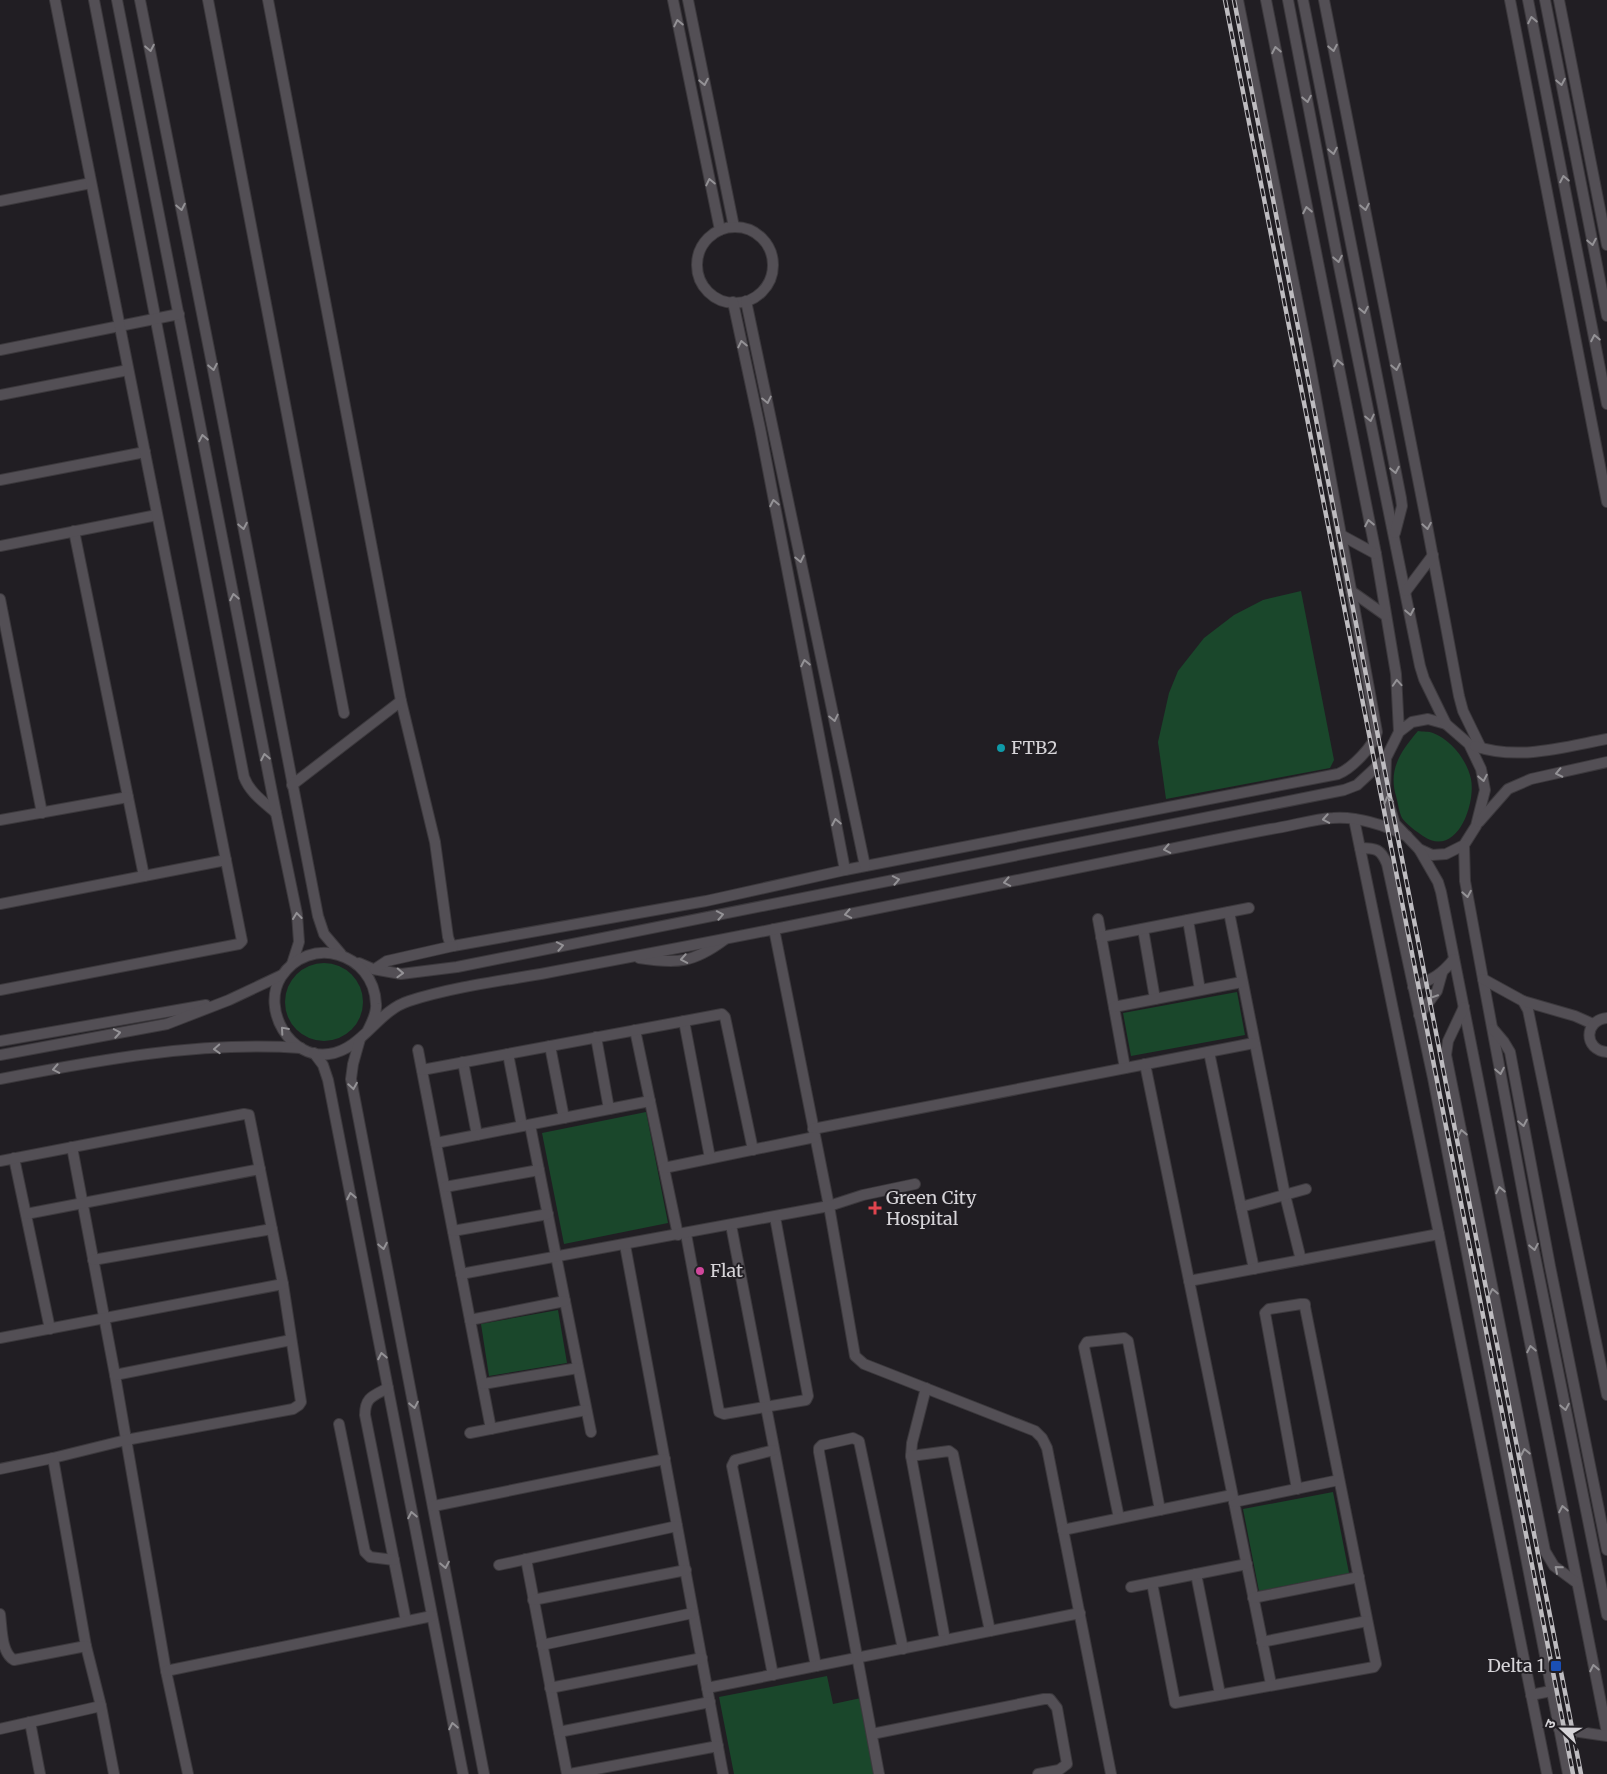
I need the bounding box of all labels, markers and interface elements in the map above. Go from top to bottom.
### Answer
one-way arrow [1527,15,1538,24]
one-way arrow [673,18,684,27]
one-way arrow [144,43,155,52]
one-way arrow [1328,43,1338,52]
one-way arrow [1271,46,1281,55]
one-way arrow [699,78,709,87]
one-way arrow [1556,78,1566,87]
one-way arrow [1301,95,1312,104]
one-way arrow [1327,146,1338,155]
one-way arrow [1559,175,1569,183]
one-way arrow [706,178,716,186]
one-way arrow [176,203,186,212]
one-way arrow [1359,203,1370,212]
one-way arrow [1303,205,1313,214]
one-way arrow [1587,237,1597,246]
one-way arrow [1332,255,1342,263]
one-way arrow [1359,306,1369,315]
one-way arrow [1590,334,1600,343]
one-way arrow [737,339,748,348]
one-way arrow [1333,359,1343,368]
one-way arrow [207,362,217,371]
one-way arrow [1391,362,1401,371]
one-way arrow [761,395,772,404]
one-way arrow [1365,414,1375,423]
one-way arrow [198,433,209,442]
one-way arrow [1390,465,1400,474]
one-way arrow [770,499,780,507]
one-way arrow [1365,518,1375,527]
one-way arrow [237,522,247,531]
one-way arrow [1422,522,1432,531]
one-way arrow [794,554,805,563]
one-way arrow [229,593,240,602]
one-way arrow [1404,607,1415,616]
one-way arrow [801,658,811,667]
one-way arrow [1392,679,1403,687]
one-way arrow [828,714,838,722]
place label: FTB2 [1011,736,1058,759]
marker: FTB2 [995,742,1007,754]
one-way arrow [260,752,271,761]
one-way arrow [1555,767,1564,778]
one-way arrow [1478,774,1488,783]
one-way arrow [1383,796,1393,804]
one-way arrow [1322,814,1331,824]
one-way arrow [832,818,842,827]
one-way arrow [1162,844,1171,854]
one-way arrow [892,875,901,886]
one-way arrow [1003,876,1012,886]
one-way arrow [1462,889,1472,898]
one-way arrow [844,908,853,919]
one-way arrow [715,910,724,921]
one-way arrow [292,912,303,920]
one-way arrow [556,942,565,952]
one-way arrow [680,954,689,964]
one-way arrow [397,968,405,978]
one-way arrow [1430,990,1439,999]
one-way arrow [281,1027,290,1036]
one-way arrow [113,1028,121,1039]
one-way arrow [213,1044,220,1054]
one-way arrow [51,1063,60,1073]
one-way arrow [1495,1066,1505,1075]
one-way arrow [347,1082,357,1090]
one-way arrow [1518,1118,1528,1127]
one-way arrow [1457,1128,1468,1137]
one-way arrow [1495,1185,1505,1194]
place label: Green City Hospital [886,1186,977,1230]
one-way arrow [346,1192,356,1200]
marker: Green City Hospital [868,1201,882,1215]
one-way arrow [378,1241,388,1250]
one-way arrow [1528,1243,1538,1252]
place label: Flat [710,1259,743,1282]
marker: Flat [694,1265,706,1277]
one-way arrow [1489,1288,1499,1297]
one-way arrow [1526,1345,1537,1354]
one-way arrow [377,1351,387,1360]
one-way arrow [409,1401,419,1410]
one-way arrow [1560,1402,1570,1411]
one-way arrow [1520,1447,1531,1456]
one-way arrow [1558,1504,1568,1513]
one-way arrow [408,1511,418,1520]
one-way arrow [439,1560,450,1569]
one-way arrow [1555,1566,1564,1575]
place label: Delta 1 [1487,1654,1545,1677]
marker: Delta 1 [1549,1659,1563,1673]
one-way arrow [1589,1664,1600,1672]
north arrow [1537,1704,1587,1754]
text: उ [1540,1716,1560,1731]
one-way arrow [449,1722,459,1731]

